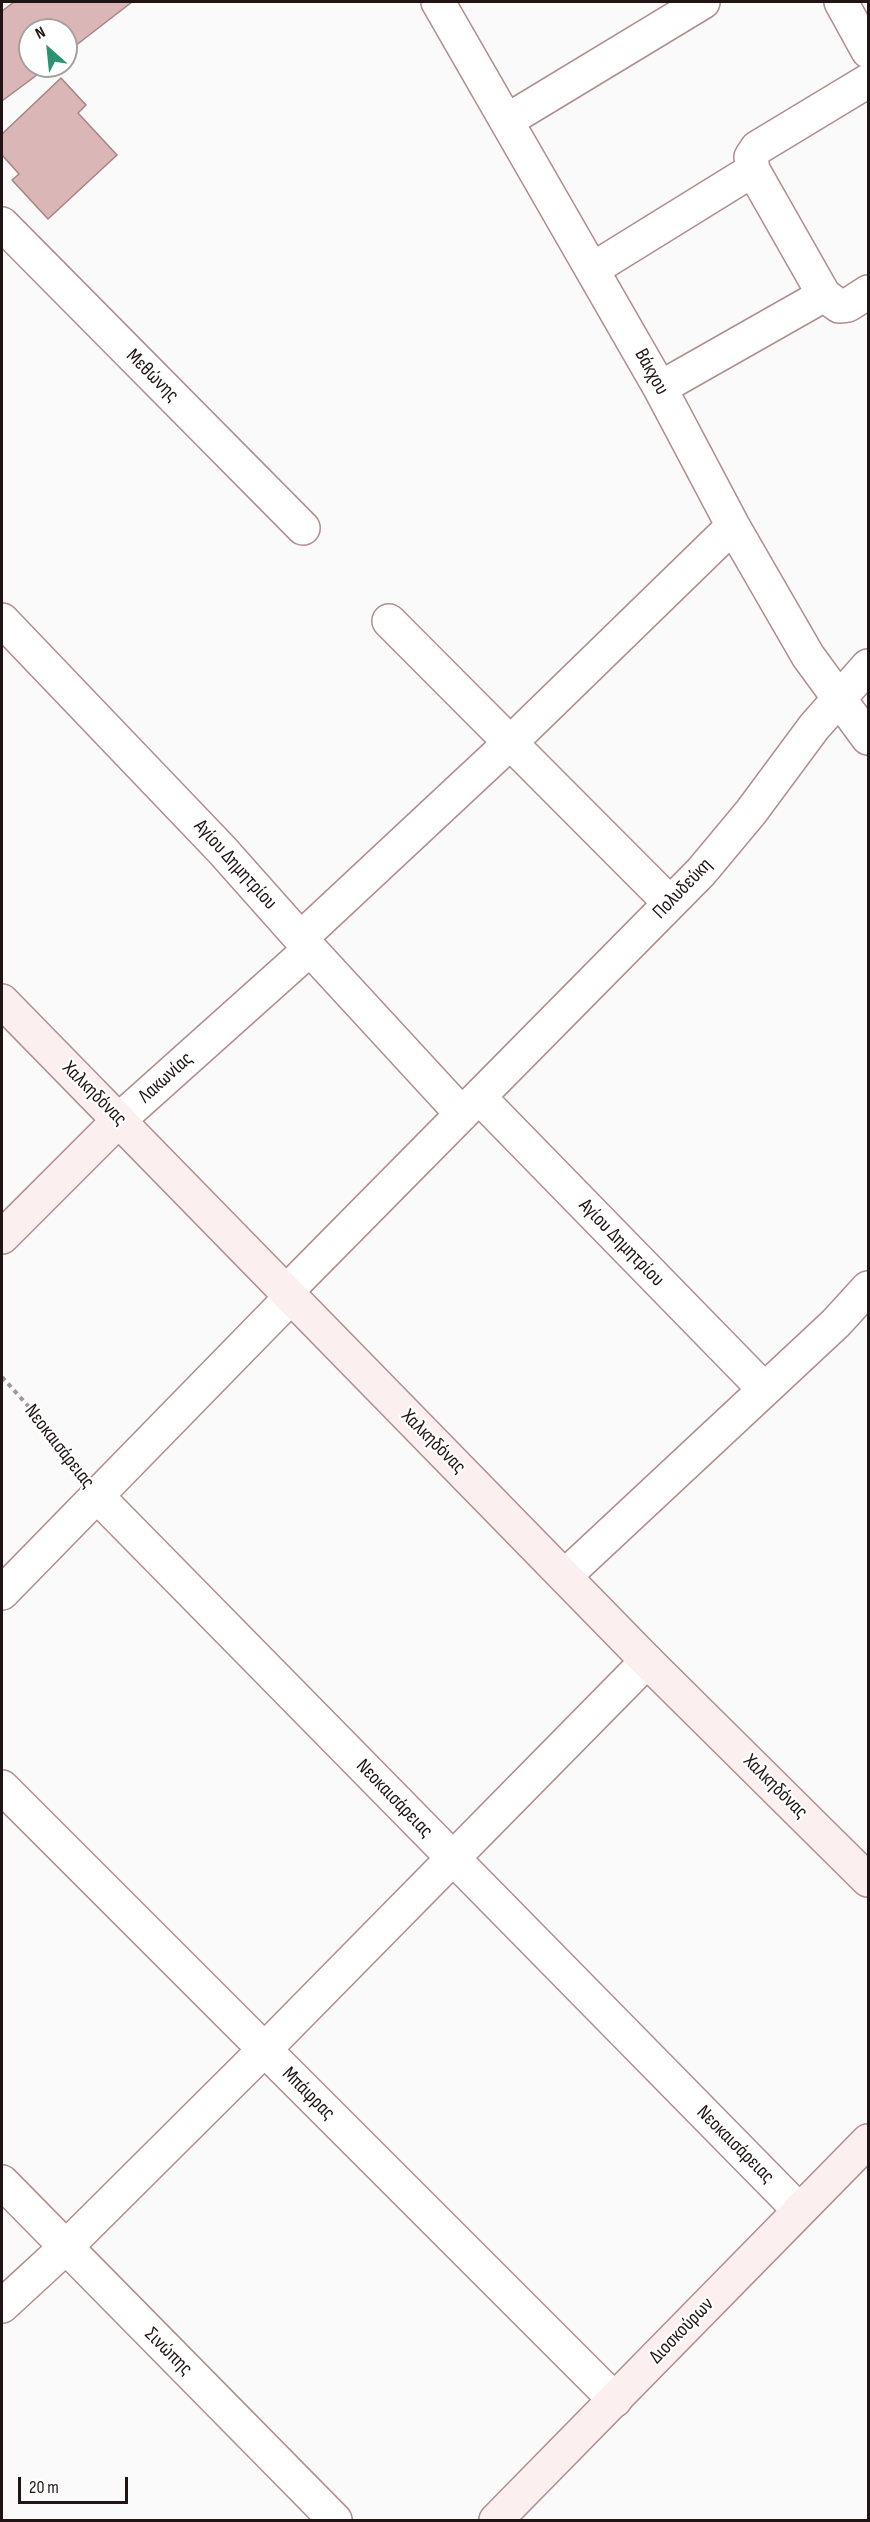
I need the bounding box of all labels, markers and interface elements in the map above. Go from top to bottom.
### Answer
north arrow [18,18,78,78]
text: N [32,23,49,44]
street label: Μεθώνης [121,345,183,407]
street label: Βάκχου [629,345,673,399]
street label: Αγίου Δημητρίου [188,815,282,915]
street label: Πολυδεύκη [648,854,718,924]
street label: Λακωνίας [134,1047,198,1109]
street label: Χαλκηδόνας [57,1057,131,1131]
street label: Αγίου Δημητρίου [573,1194,669,1292]
street label: Νεοκαισάρειας [19,1400,99,1494]
street label: Χαλκηδόνας [396,1405,470,1479]
street label: Χαλκηδόνας [738,1750,812,1824]
street label: Νεοκαισάρειας [351,1755,437,1843]
street label: Μπάφρας [276,2062,340,2126]
street label: Νεοκαισάρειας [691,2101,779,2189]
street label: Διοσκούρων [645,2293,719,2369]
street label: Σινώπης [139,2323,197,2381]
scale bar [21,2465,130,2503]
text: 20 m [29,2477,59,2498]

